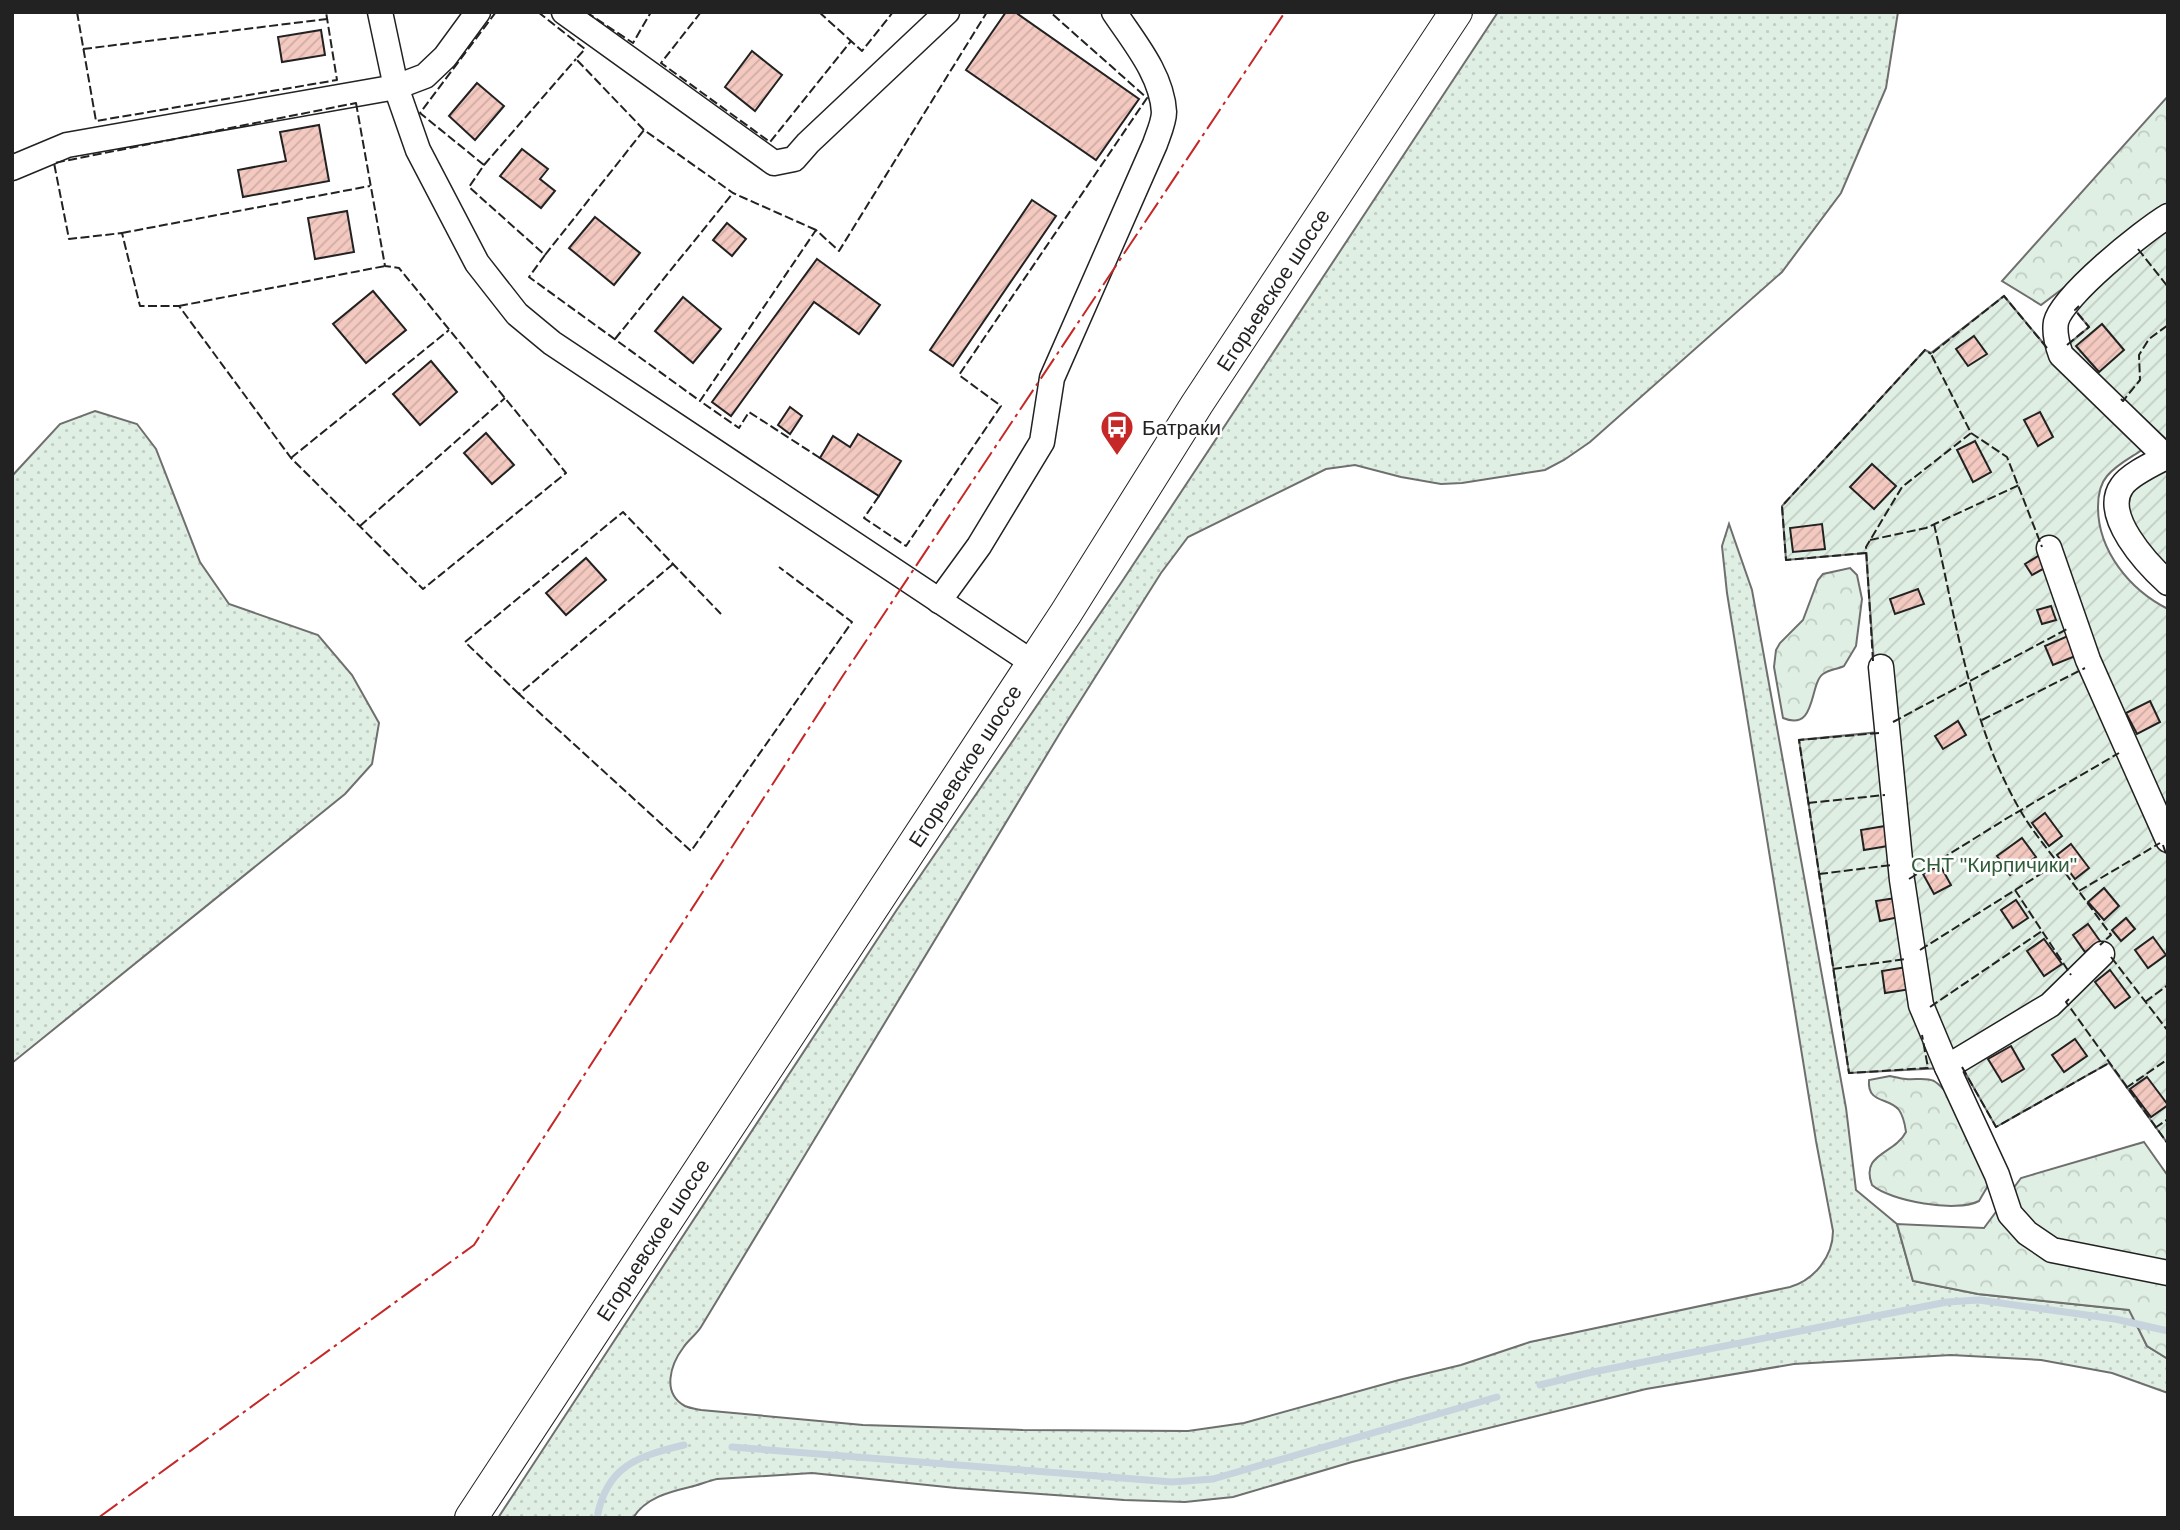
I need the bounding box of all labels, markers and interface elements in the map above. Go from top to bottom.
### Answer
street label: Егорьевское шоссе [1212,205,1334,375]
bus stop icon: Батраки [1098,408,1136,457]
place label: Батраки [1142,416,1221,439]
street label: Егорьевское шоссе [904,681,1026,851]
park label: СНТ "Кирпичики" [1911,853,2077,876]
street label: Егорьевское шоссе [592,1155,714,1325]

